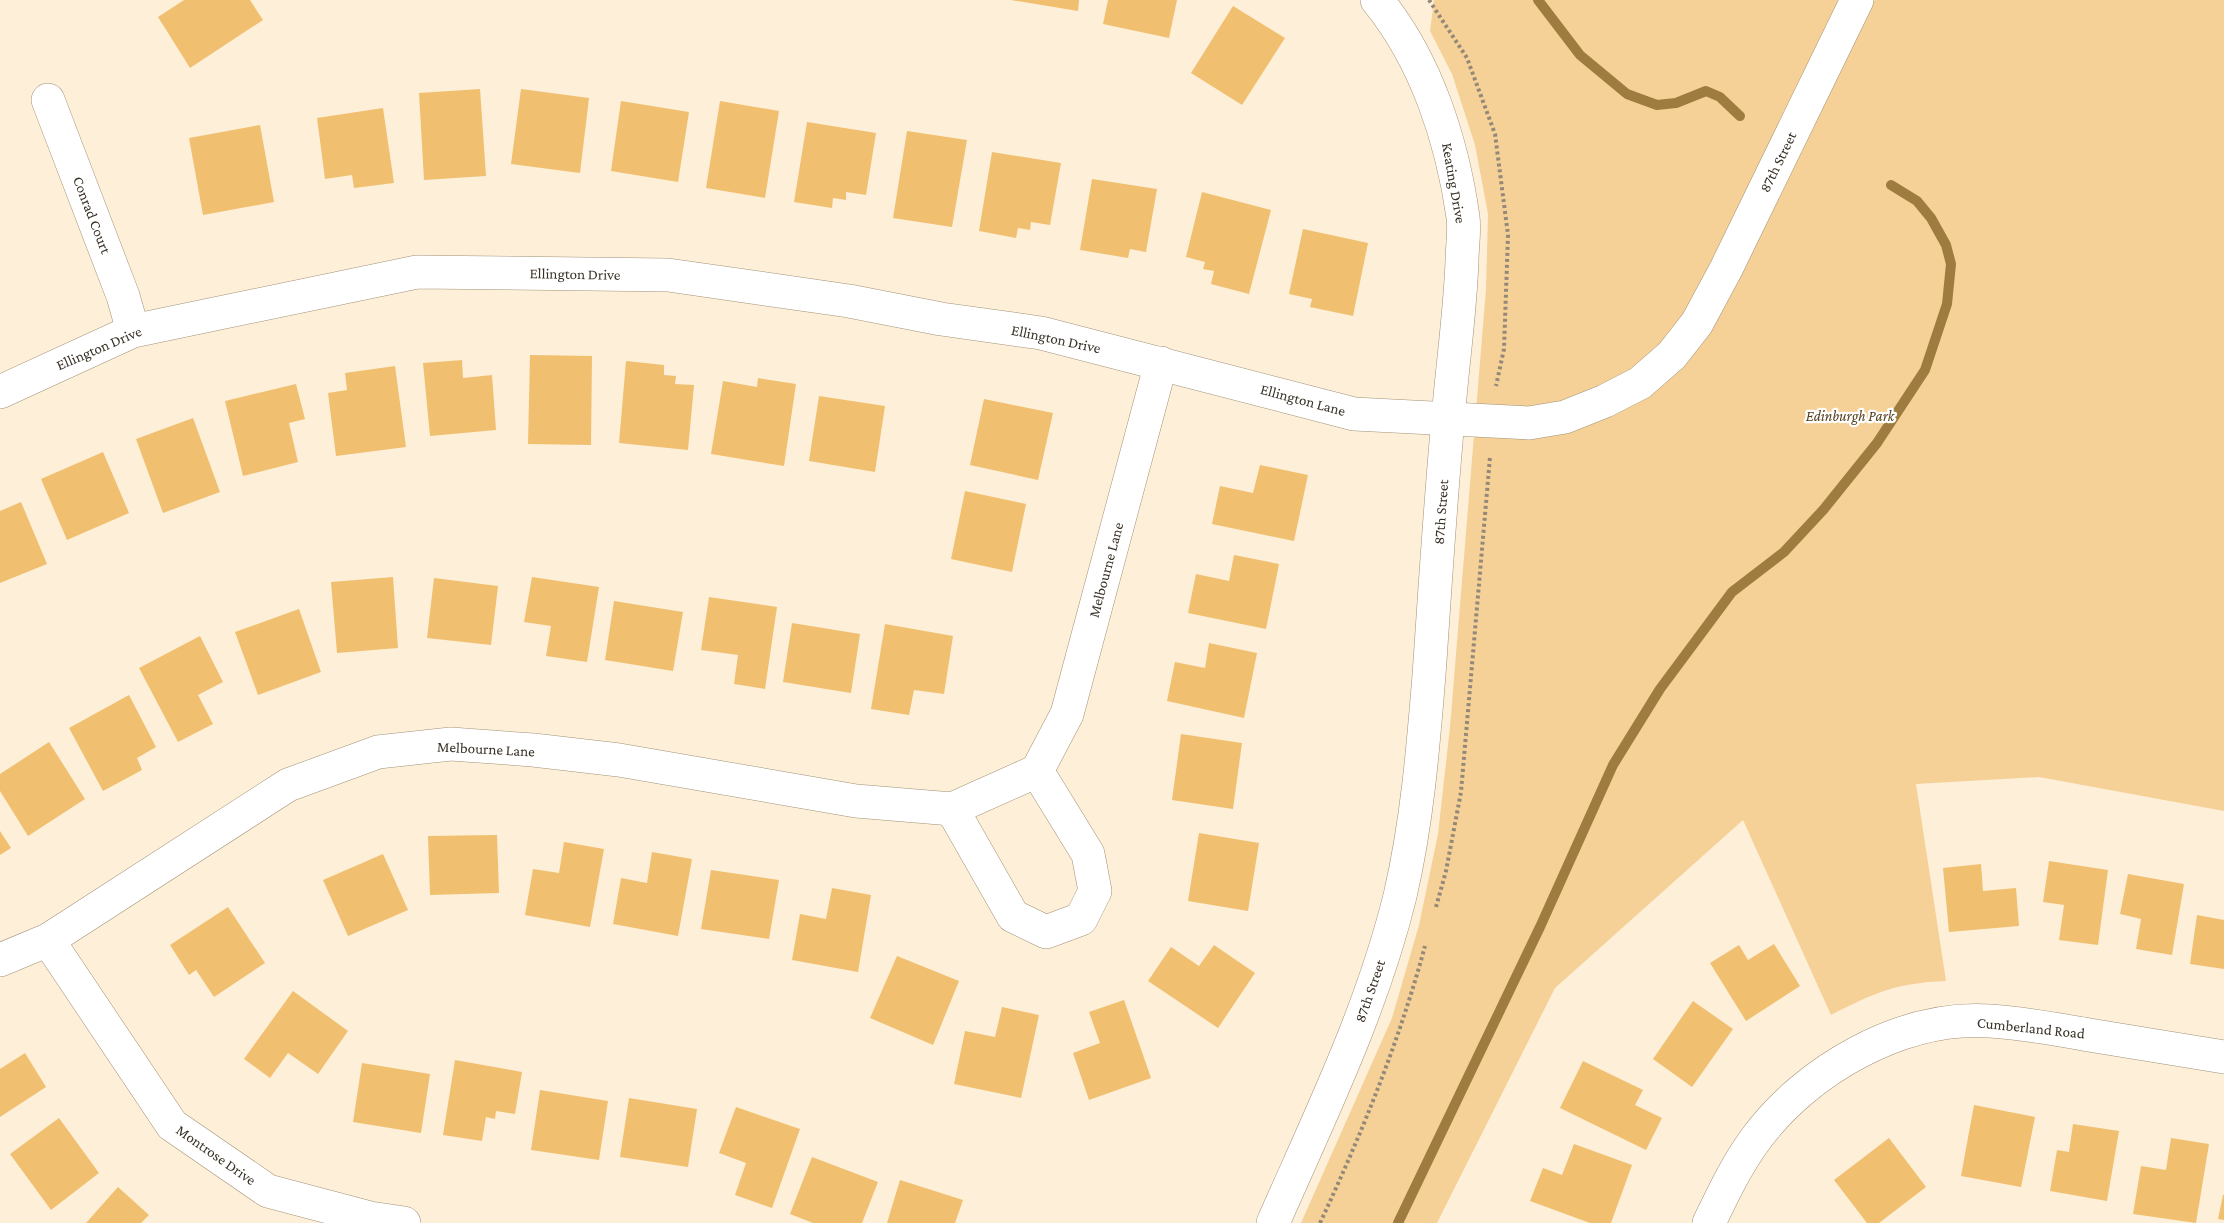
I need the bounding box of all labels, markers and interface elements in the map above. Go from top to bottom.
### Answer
street label: 87th Street [1757,128,1800,195]
street label: Keating Drive [1438,141,1469,225]
street label: Conrad Court [70,174,114,257]
street label: Ellington Drive [529,265,621,284]
street label: Ellington Drive [1010,322,1103,357]
street label: Ellington Drive [54,323,145,374]
street label: Ellington Lane [1258,381,1348,420]
park label: Edinburgh Park [1806,408,1896,425]
street label: 87th Street [1431,478,1451,545]
street label: Melbourne Lane [1086,520,1127,619]
street label: Melbourne Lane [437,738,536,760]
street label: 87th Street [1352,957,1389,1024]
street label: Cumberland Road [1976,1014,2086,1042]
street label: Montrose Drive [173,1122,259,1189]

